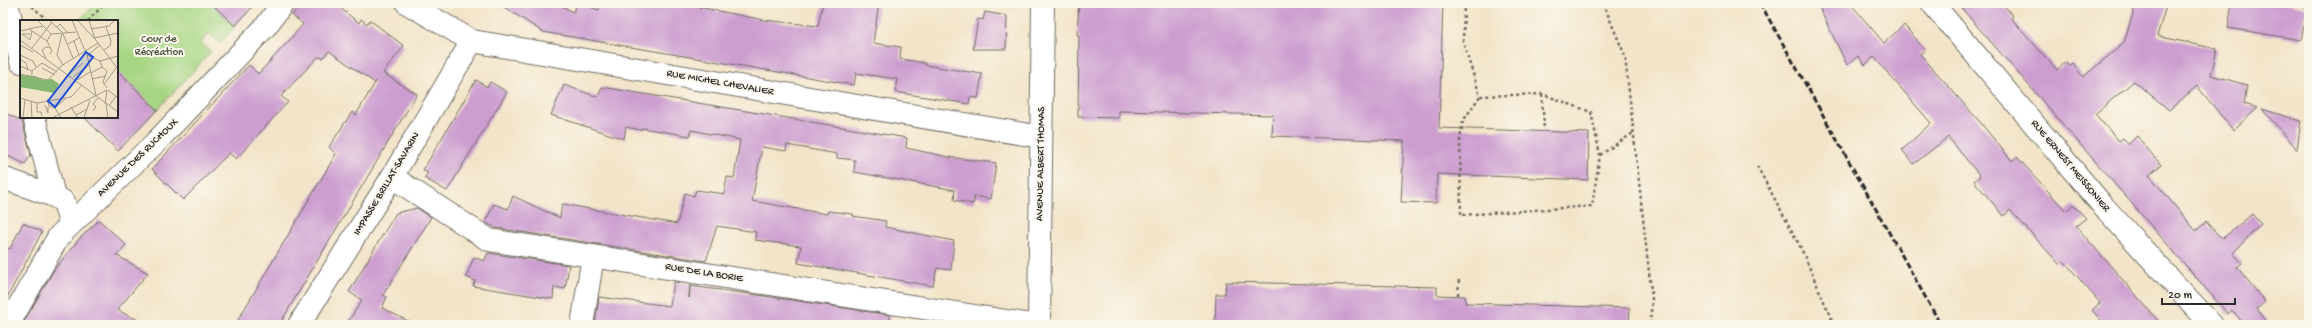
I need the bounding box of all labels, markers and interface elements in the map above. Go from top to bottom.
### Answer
inset map [20,20,118,118]
park label: Cour de Récréation [135,34,184,59]
street label: RUE MICHEL CHEVALIER [666,68,776,99]
street label: AVENUE ALBERT THOMAS [1034,106,1048,221]
street label: AVENUE DES RUCHOUX [95,116,182,200]
street label: RUE ERNEST MEISSONIER [2028,117,2113,215]
street label: IMPASSE BRILLAT-SAVARIN [351,130,423,238]
street label: RUE DE LA BORIE [664,261,745,285]
scale bar [2162,280,2235,306]
text: 20 m [2168,289,2193,303]

